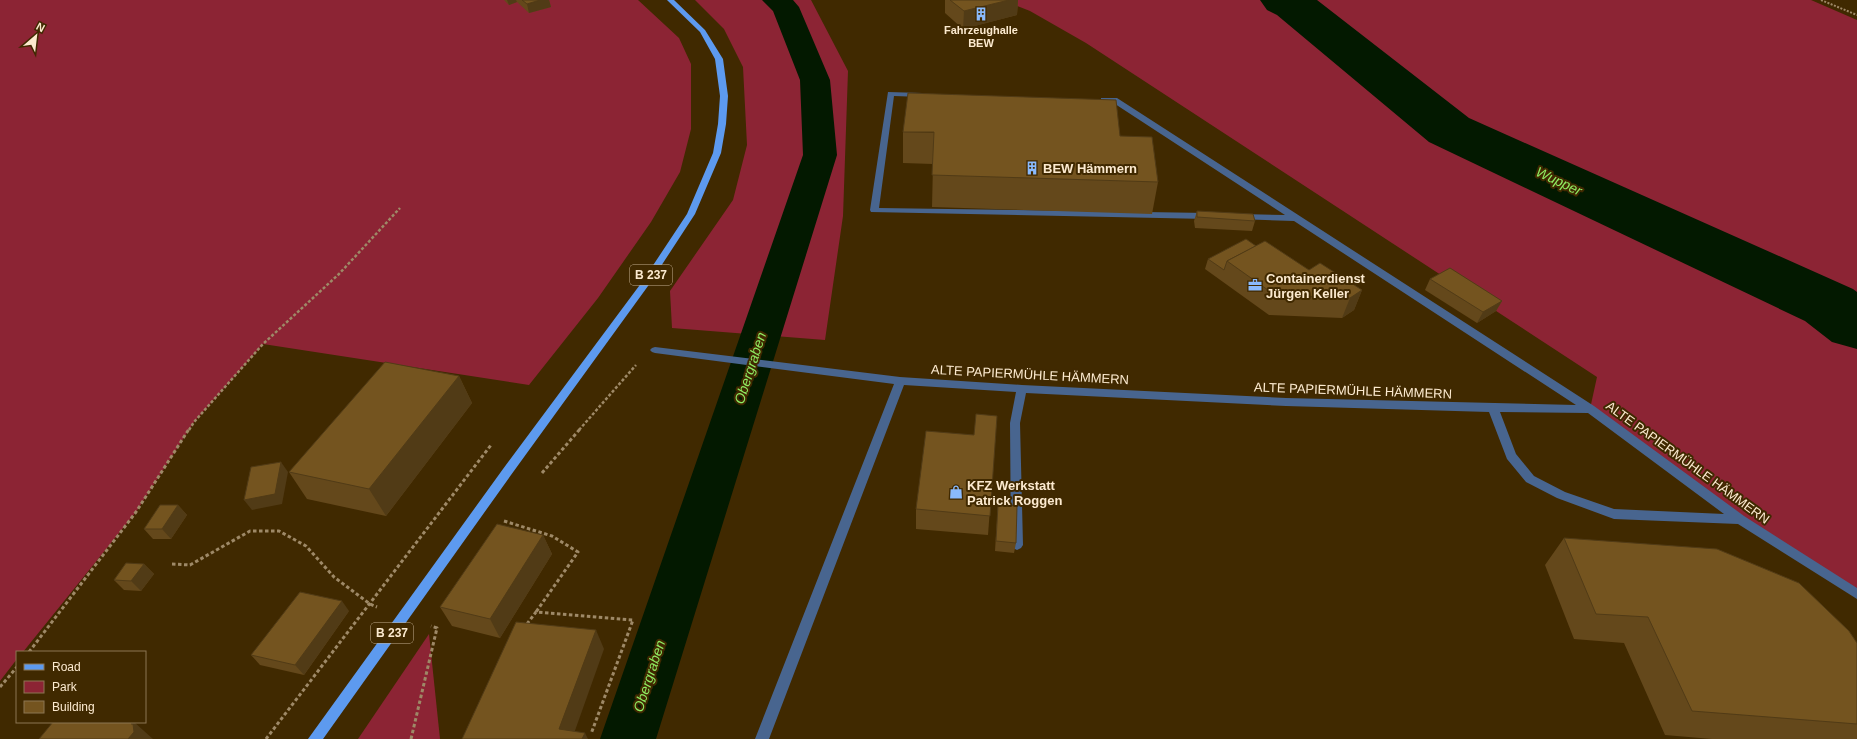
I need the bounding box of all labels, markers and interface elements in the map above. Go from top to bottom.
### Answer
building icon: Fahrzeughalle BEW [973,6,989,22]
north arrow [16,16,56,56]
text: N [34,20,47,34]
place label: Fahrzeughalle BEW [944,24,1018,49]
building icon: BEW Hämmern [1024,160,1040,176]
place label: BEW Hämmern [1043,161,1137,176]
water label: Wupper [1533,163,1586,199]
road number: B 237 [630,265,672,285]
place label: Containerdienst Jürgen Keller [1266,271,1366,301]
office icon: Containerdienst Jürgen Keller [1247,277,1263,293]
water label: Obergraben [731,330,769,406]
street label: ALTE PAPIERMÜHLE HÄMMERN [931,362,1129,387]
street label: ALTE PAPIERMÜHLE HÄMMERN [1254,380,1452,401]
street label: ALTE PAPIERMÜHLE HÄMMERN [1603,398,1772,527]
place label: KFZ Werkstatt Patrick Roggen [967,478,1062,508]
shop icon: KFZ Werkstatt Patrick Roggen [948,484,964,500]
road number: B 237 [371,623,413,643]
water label: Obergraben [630,638,668,714]
legend [16,651,146,723]
text: Road [52,660,81,674]
text: Park [52,680,78,694]
text: Building [52,700,95,714]

